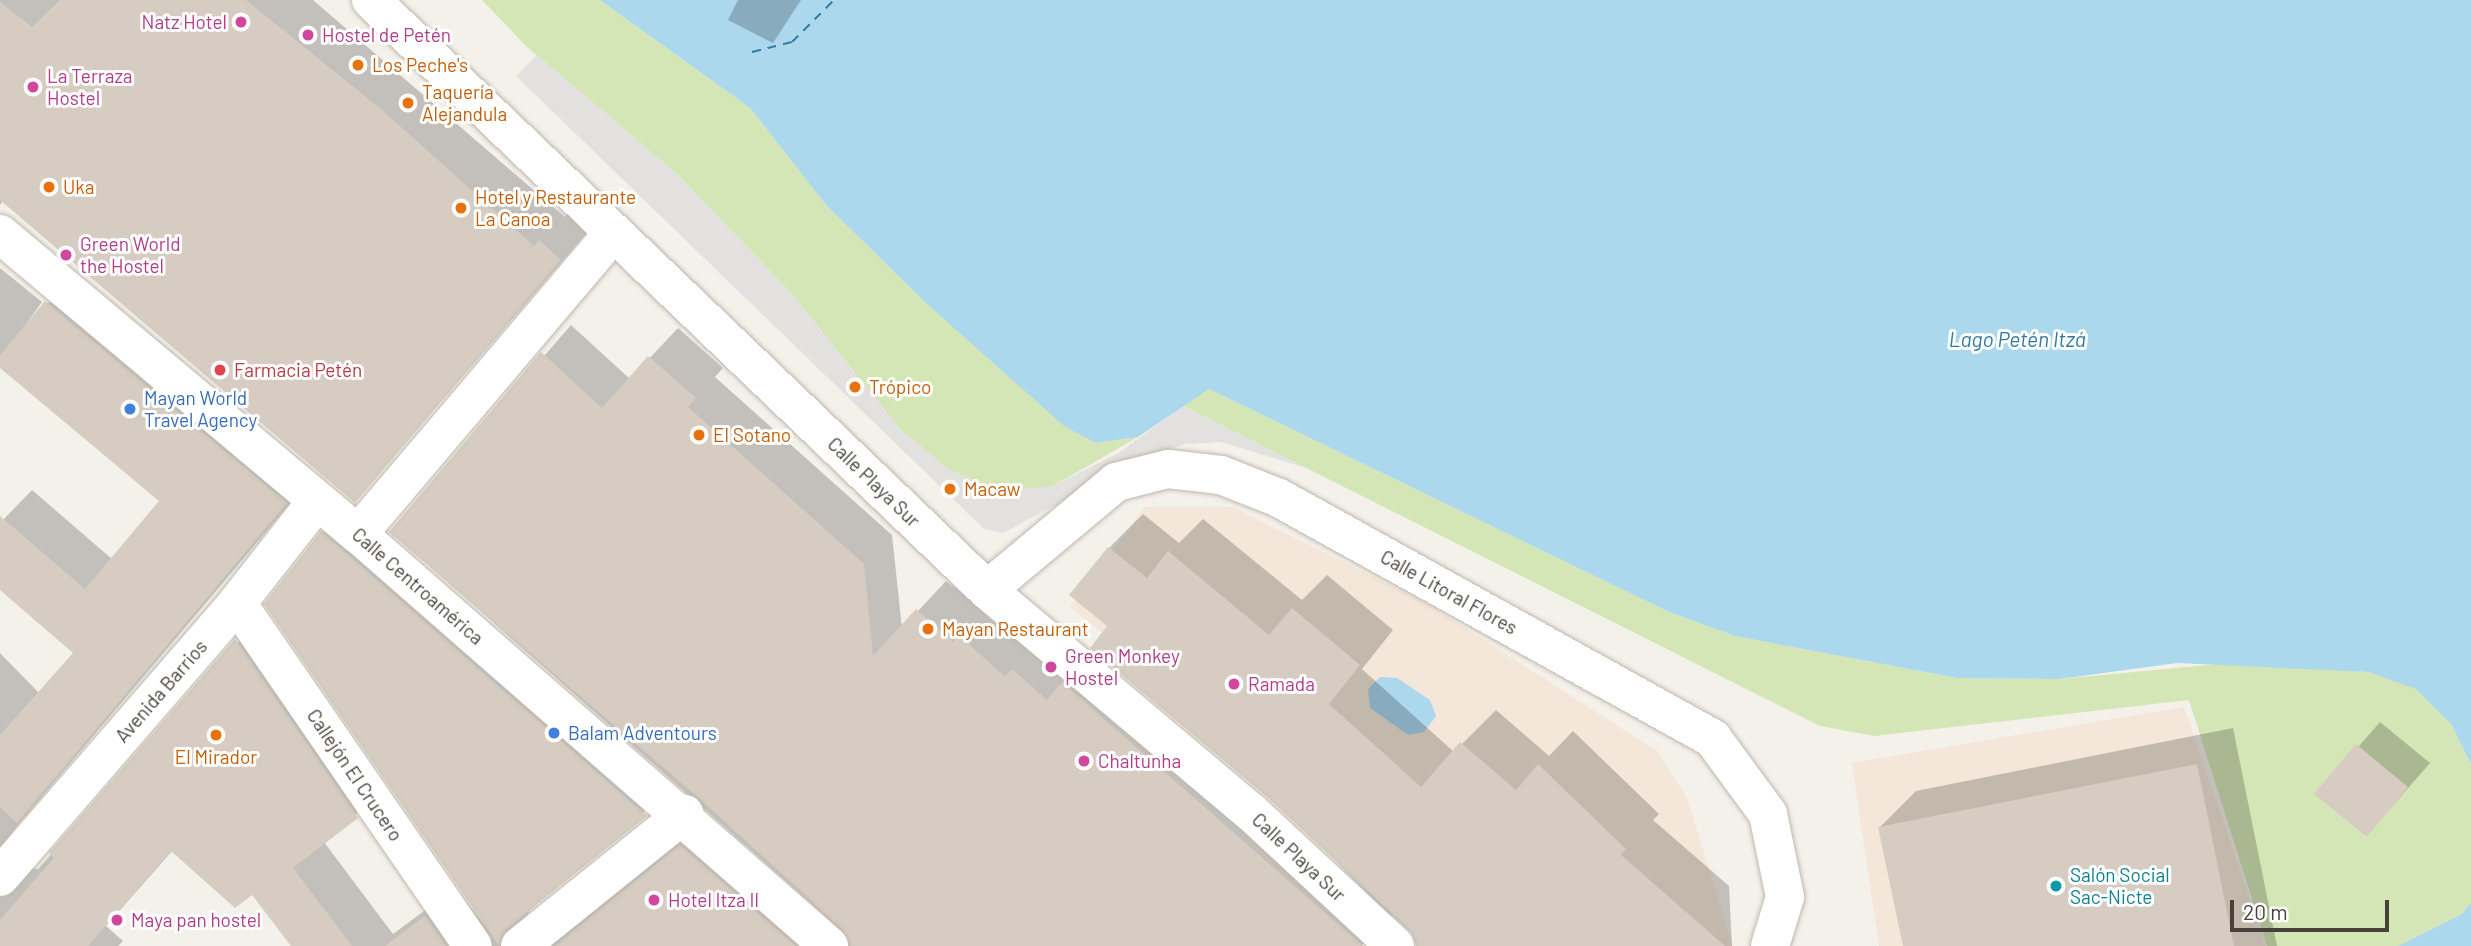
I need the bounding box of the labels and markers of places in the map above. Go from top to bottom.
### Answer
place label: Natz Hotel [142,11,227,33]
marker: Natz Hotel [233,14,249,30]
place label: Hostel de Petén [322,24,451,46]
marker: Hostel de Petén [300,27,316,43]
place label: Los Peche's [372,54,468,76]
marker: Los Peche's [350,57,366,73]
place label: La Terraza Hostel [47,65,133,109]
marker: La Terraza Hostel [25,79,41,95]
place label: Taquería Alejandula [422,81,507,125]
marker: Taquería Alejandula [400,95,416,111]
place label: Uka [63,176,94,198]
marker: Uka [41,179,57,195]
place label: Hotel y Restaurante La Canoa [475,186,636,230]
marker: Hotel y Restaurante La Canoa [453,200,469,216]
place label: Green World the Hostel [80,233,181,277]
marker: Green World the Hostel [58,247,74,263]
place label: Farmacia Petén [234,359,362,381]
marker: Farmacia Petén [212,362,228,378]
place label: Trópico [869,376,931,398]
marker: Trópico [847,379,863,395]
place label: Mayan World Travel Agency [144,387,257,431]
marker: Mayan World Travel Agency [122,401,138,417]
place label: El Sotano [713,424,791,446]
marker: El Sotano [691,427,707,443]
place label: Macaw [964,478,1020,500]
marker: Macaw [942,481,958,497]
place label: Mayan Restaurant [942,618,1089,640]
marker: Mayan Restaurant [920,621,936,637]
place label: Green Monkey Hostel [1065,645,1180,689]
marker: Green Monkey Hostel [1043,659,1059,675]
place label: Ramada [1248,673,1315,695]
marker: Ramada [1226,676,1242,692]
place label: Balam Adventours [568,722,717,744]
marker: Balam Adventours [546,725,562,741]
marker: El Mirador [208,727,224,743]
place label: El Mirador [175,746,257,768]
place label: Chaltunha [1098,750,1181,772]
marker: Chaltunha [1076,753,1092,769]
place label: Salón Social Sac-Nicte [2070,864,2170,908]
marker: Salón Social Sac-Nicte [2048,878,2064,894]
place label: Hotel Itza II [668,889,759,911]
marker: Hotel Itza II [646,892,662,908]
place label: Maya pan hostel [131,909,261,931]
marker: Maya pan hostel [109,912,125,928]

